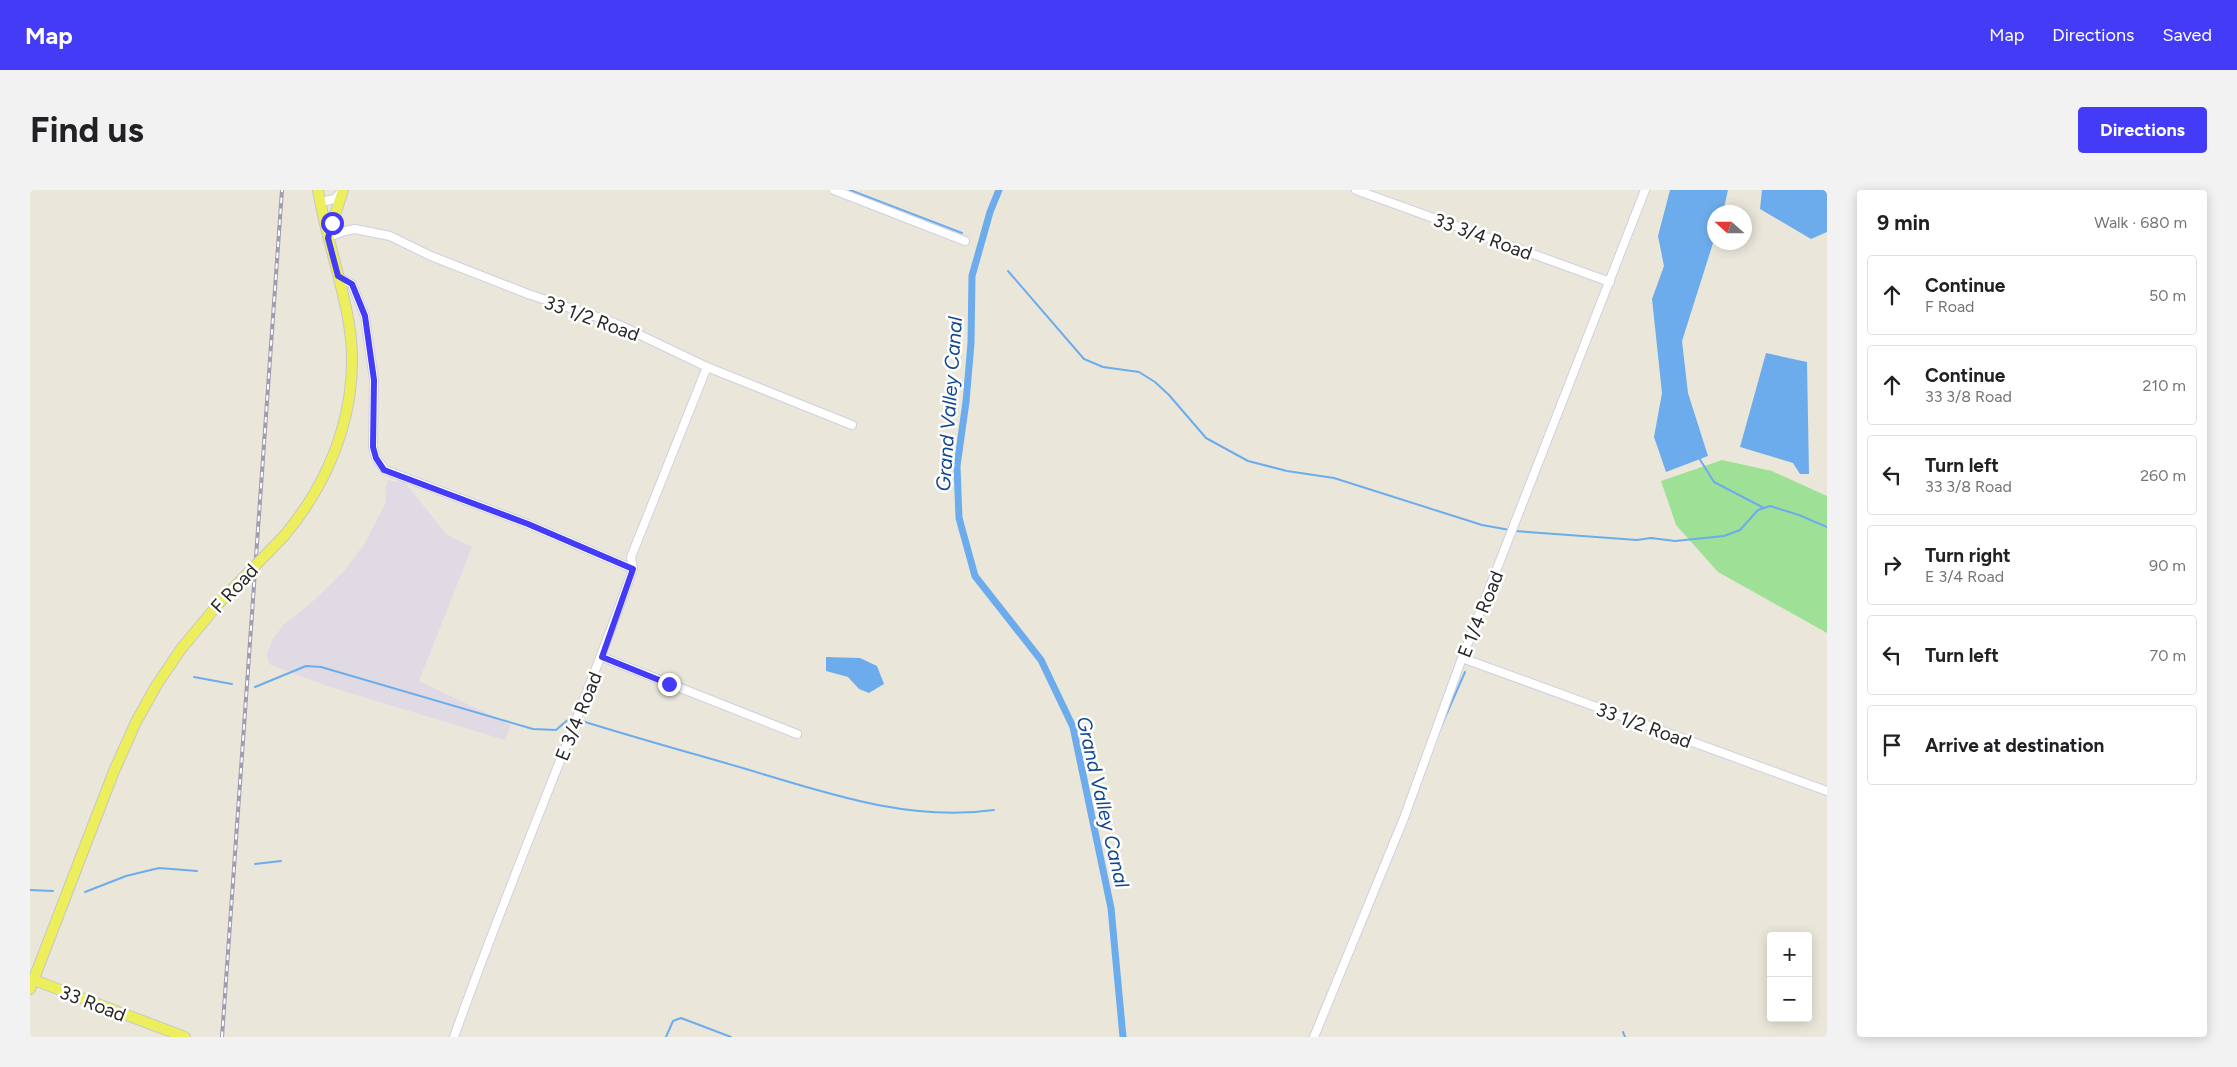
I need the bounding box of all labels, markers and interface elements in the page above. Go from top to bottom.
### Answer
text: Map [25,21,73,50]
text: Map [1989,24,2024,46]
text: Directions [2052,24,2134,46]
text: Saved [2162,24,2212,46]
button: Directions [2078,107,2207,153]
text: Find us [30,109,144,151]
north arrow [1707,205,1752,250]
street label: 33 3/4 Road [1430,208,1535,265]
text: 9 min [1877,210,1930,235]
route start [321,212,344,235]
text: Walk · 680 m [2094,213,2187,232]
text: Continue [1925,274,2005,297]
icon: ahead [1878,281,1906,309]
text: 50 m [2149,286,2186,305]
street label: 33 1/2 Road [541,291,643,346]
text: F Road [1925,297,1974,316]
water label: Grand Valley Canal [931,315,967,492]
text: Continue [1925,364,2005,387]
icon: ahead [1878,371,1906,399]
text: 210 m [2143,376,2186,395]
text: 33 3/8 Road [1925,387,2012,406]
text: Turn left [1925,454,1999,477]
icon: left [1878,461,1906,489]
text: 260 m [2140,466,2186,485]
text: 33 3/8 Road [1925,477,2012,496]
text: Turn right [1925,544,2011,567]
icon: right [1878,551,1906,579]
text: 90 m [2149,556,2186,575]
street label: F Road [206,559,263,618]
street label: E 1/4 Road [1453,567,1508,661]
text: E 3/4 Road [1925,567,2004,586]
icon: left [1878,641,1906,669]
text: Turn left [1925,644,1999,667]
text: 70 m [2150,646,2186,665]
street label: E 3/4 Road [550,668,607,764]
route end [658,673,681,696]
street label: 33 1/2 Road [1593,698,1695,753]
water label: Grand Valley Canal [1072,714,1135,891]
icon: arrive [1878,731,1906,759]
text: Arrive at destination [1925,734,2104,757]
map controls [1767,932,1812,1022]
button: + [1767,932,1812,977]
button: − [1767,977,1812,1022]
street label: 33 Road [56,980,129,1027]

